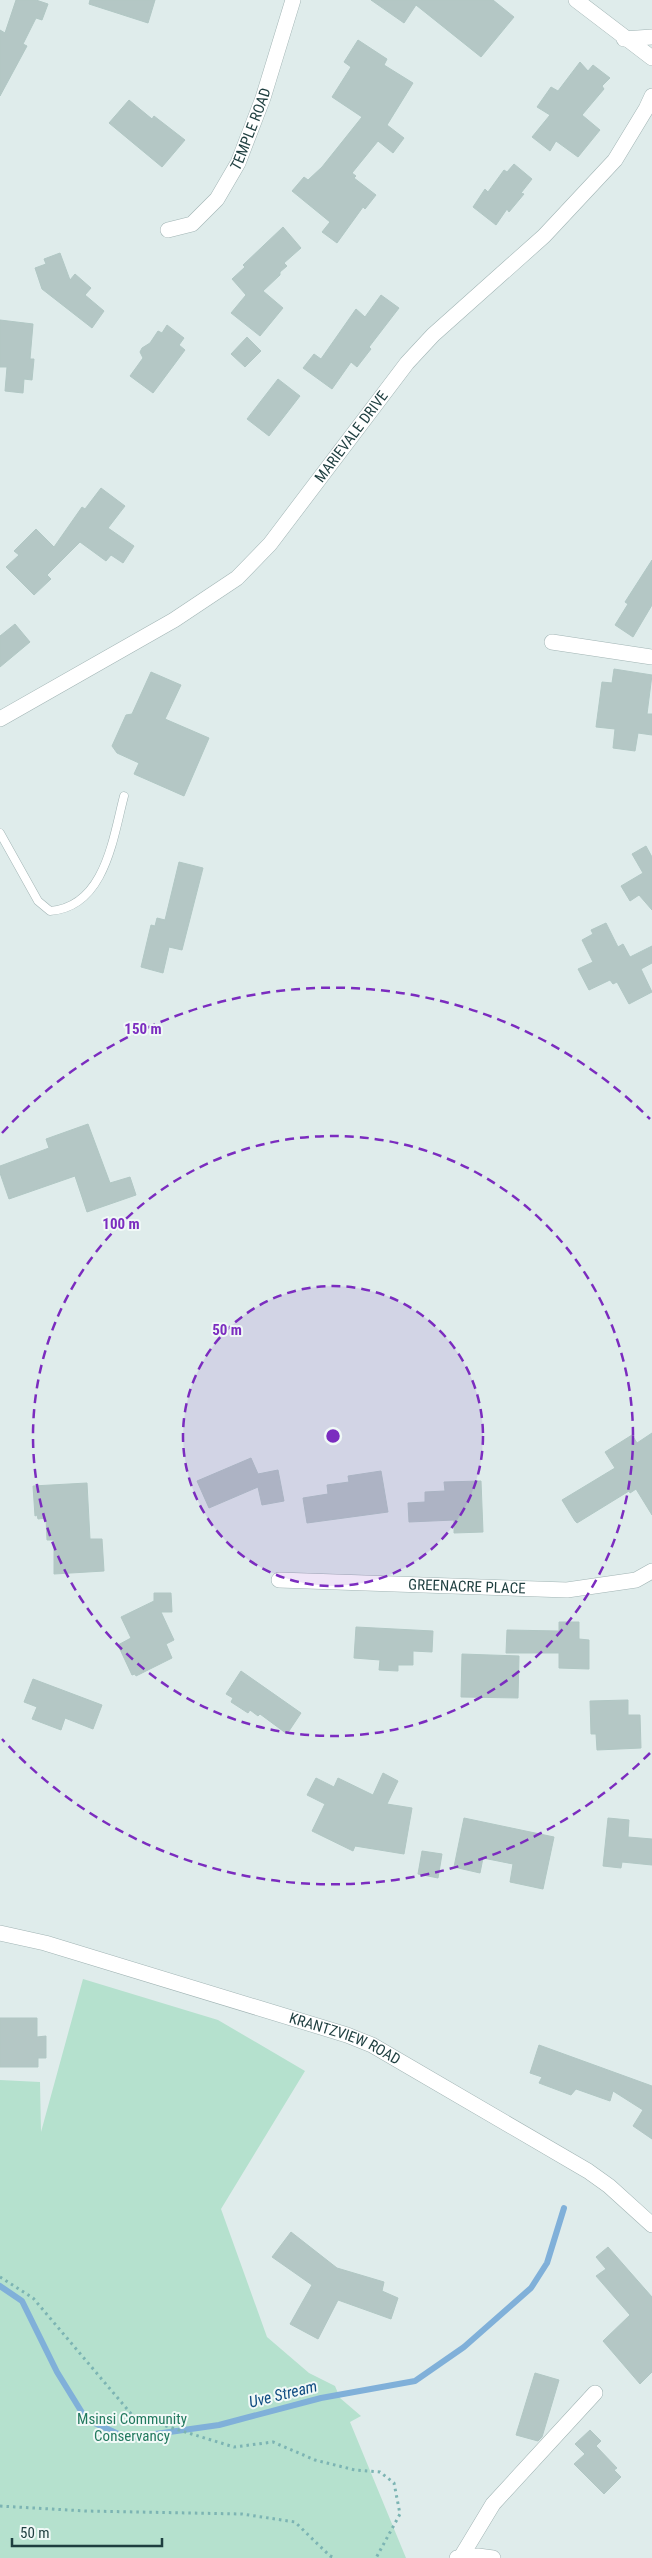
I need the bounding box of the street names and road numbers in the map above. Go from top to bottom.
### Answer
street label: TEMPLE ROAD [227,86,275,174]
street label: MARIEVALE DRIVE [311,387,392,486]
street label: GREENACRE PLACE [408,1575,526,1598]
street label: KRANTZVIEW ROAD [287,2009,404,2069]

